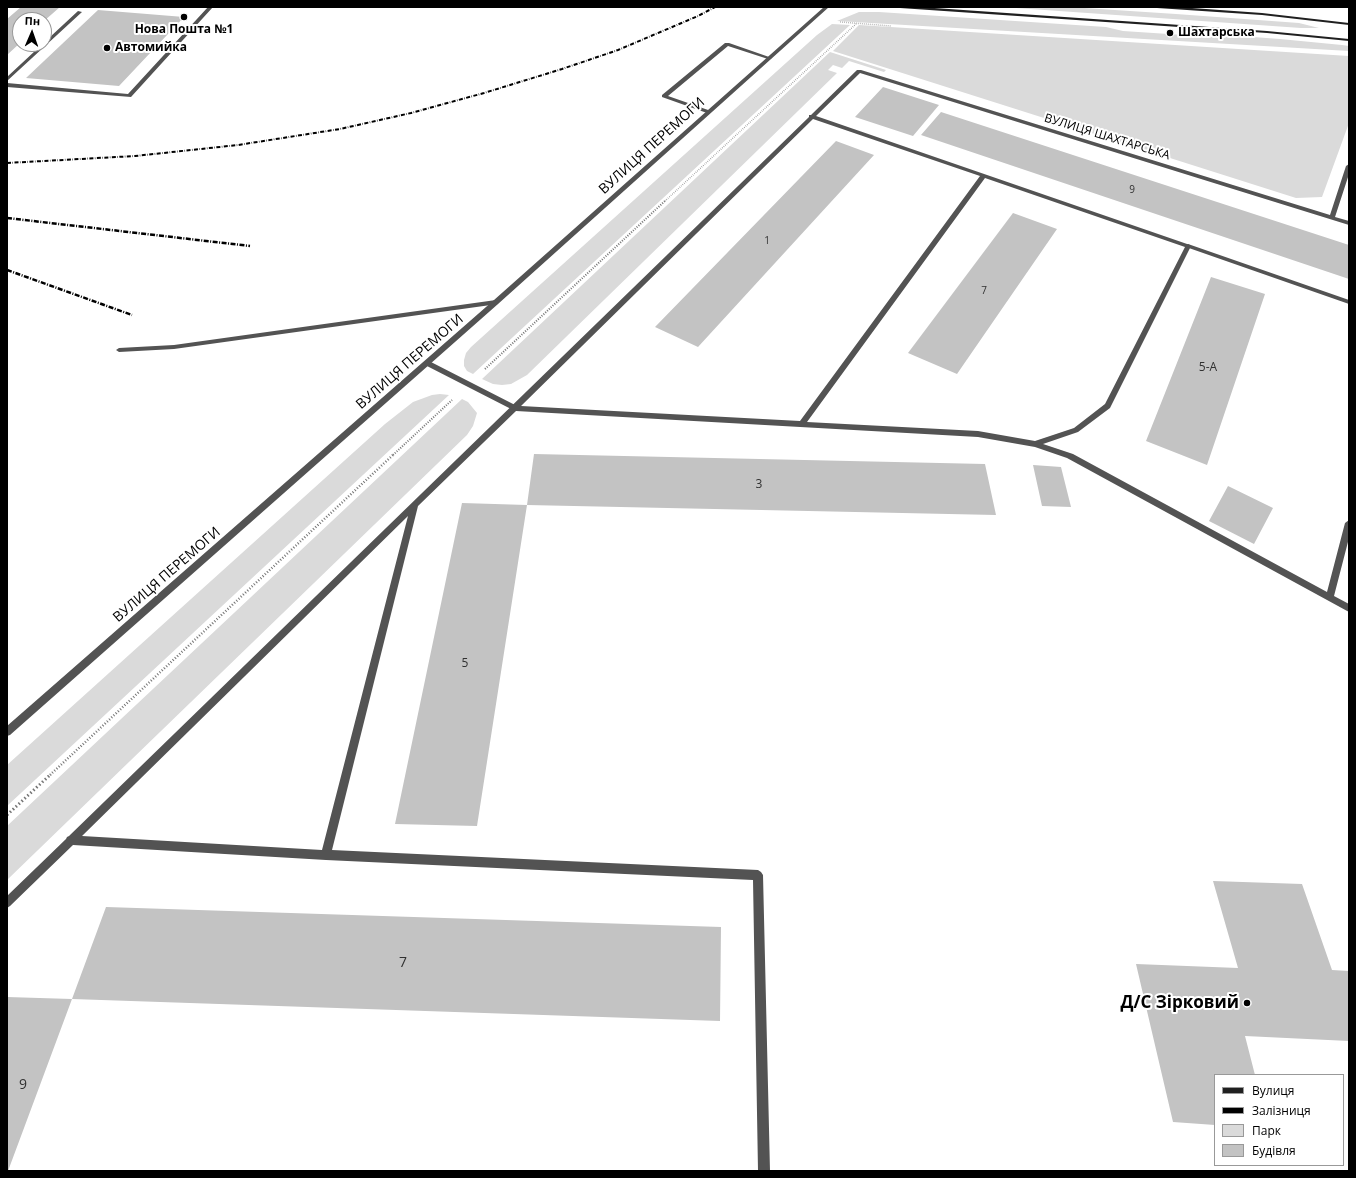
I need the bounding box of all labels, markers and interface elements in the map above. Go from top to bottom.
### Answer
north arrow [12,12,52,52]
marker: Нова Пошта №1 [179,12,189,22]
text: Пн [24,13,40,28]
place label: Нова Пошта №1 [135,23,233,37]
place label: Шахтарська [1178,26,1255,40]
marker: Шахтарська [1165,28,1175,38]
place label: Автомийка [115,41,187,55]
marker: Автомийка [102,43,112,53]
street label: ВУЛИЦЯ ПЕРЕМОГИ [596,94,708,198]
street label: ВУЛИЦЯ ШАХТАРСЬКА [1042,111,1172,163]
house number: 9 [1129,184,1135,196]
house number: 1 [764,235,770,247]
house number: 7 [981,285,987,297]
street label: ВУЛИЦЯ ПЕРЕМОГИ [353,311,467,413]
house number: 5-А [1199,361,1217,375]
house number: 3 [756,478,762,492]
street label: ВУЛИЦЯ ПЕРЕМОГИ [110,524,224,626]
house number: 5 [462,657,468,671]
house number: 7 [399,955,407,971]
place label: Д/С Зірковий [1121,993,1239,1013]
marker: Д/С Зірковий [1242,998,1252,1008]
legend [1214,1074,1344,1166]
house number: 9 [19,1077,27,1093]
text: Вулиця [1252,1082,1294,1099]
text: Залізниця [1252,1102,1311,1119]
text: Парк [1252,1122,1281,1139]
text: Будівля [1252,1142,1296,1159]

